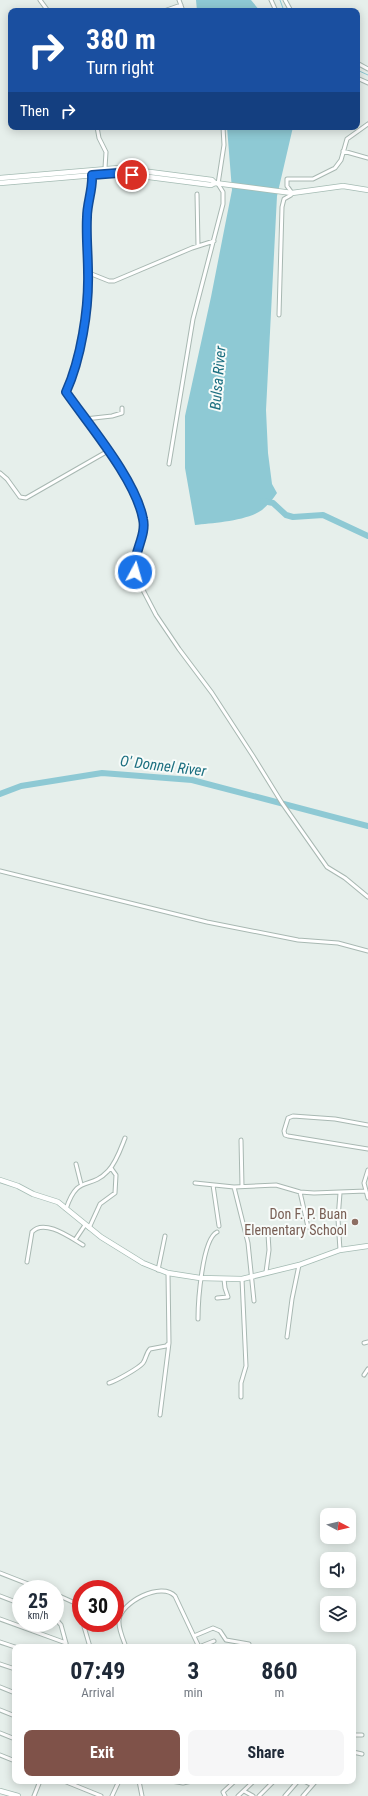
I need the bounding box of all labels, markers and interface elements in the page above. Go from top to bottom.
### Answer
text: 380 m [86,23,156,56]
icon: right [20,24,72,76]
text: Turn right [86,57,154,78]
icon: right [57,100,79,122]
text: Then [20,102,49,120]
pin [115,158,149,192]
icon: arrive [121,164,143,186]
water label: Bulsa River [206,345,230,411]
position arrow [114,551,156,593]
water label: O' Donnel River [119,752,208,780]
place label: Don F. P. Buan Elementary School [244,1206,347,1238]
marker: Don F. P. Buan Elementary School [350,1217,360,1227]
north arrow [320,1508,356,1544]
map controls [320,1508,356,1632]
button: sound [320,1552,356,1588]
speed limit sign: 30 [72,1580,124,1632]
text: 25 [28,1589,48,1613]
button: layers [320,1596,356,1632]
text: km/h [28,1610,48,1621]
text: 07:49 [70,1657,125,1685]
text: 3 [187,1657,199,1685]
text: 860 [261,1657,298,1685]
text: Arrival [81,1685,114,1700]
text: min [184,1685,203,1700]
text: m [275,1685,284,1700]
button: Exit [24,1730,180,1776]
button: Share [188,1730,344,1776]

